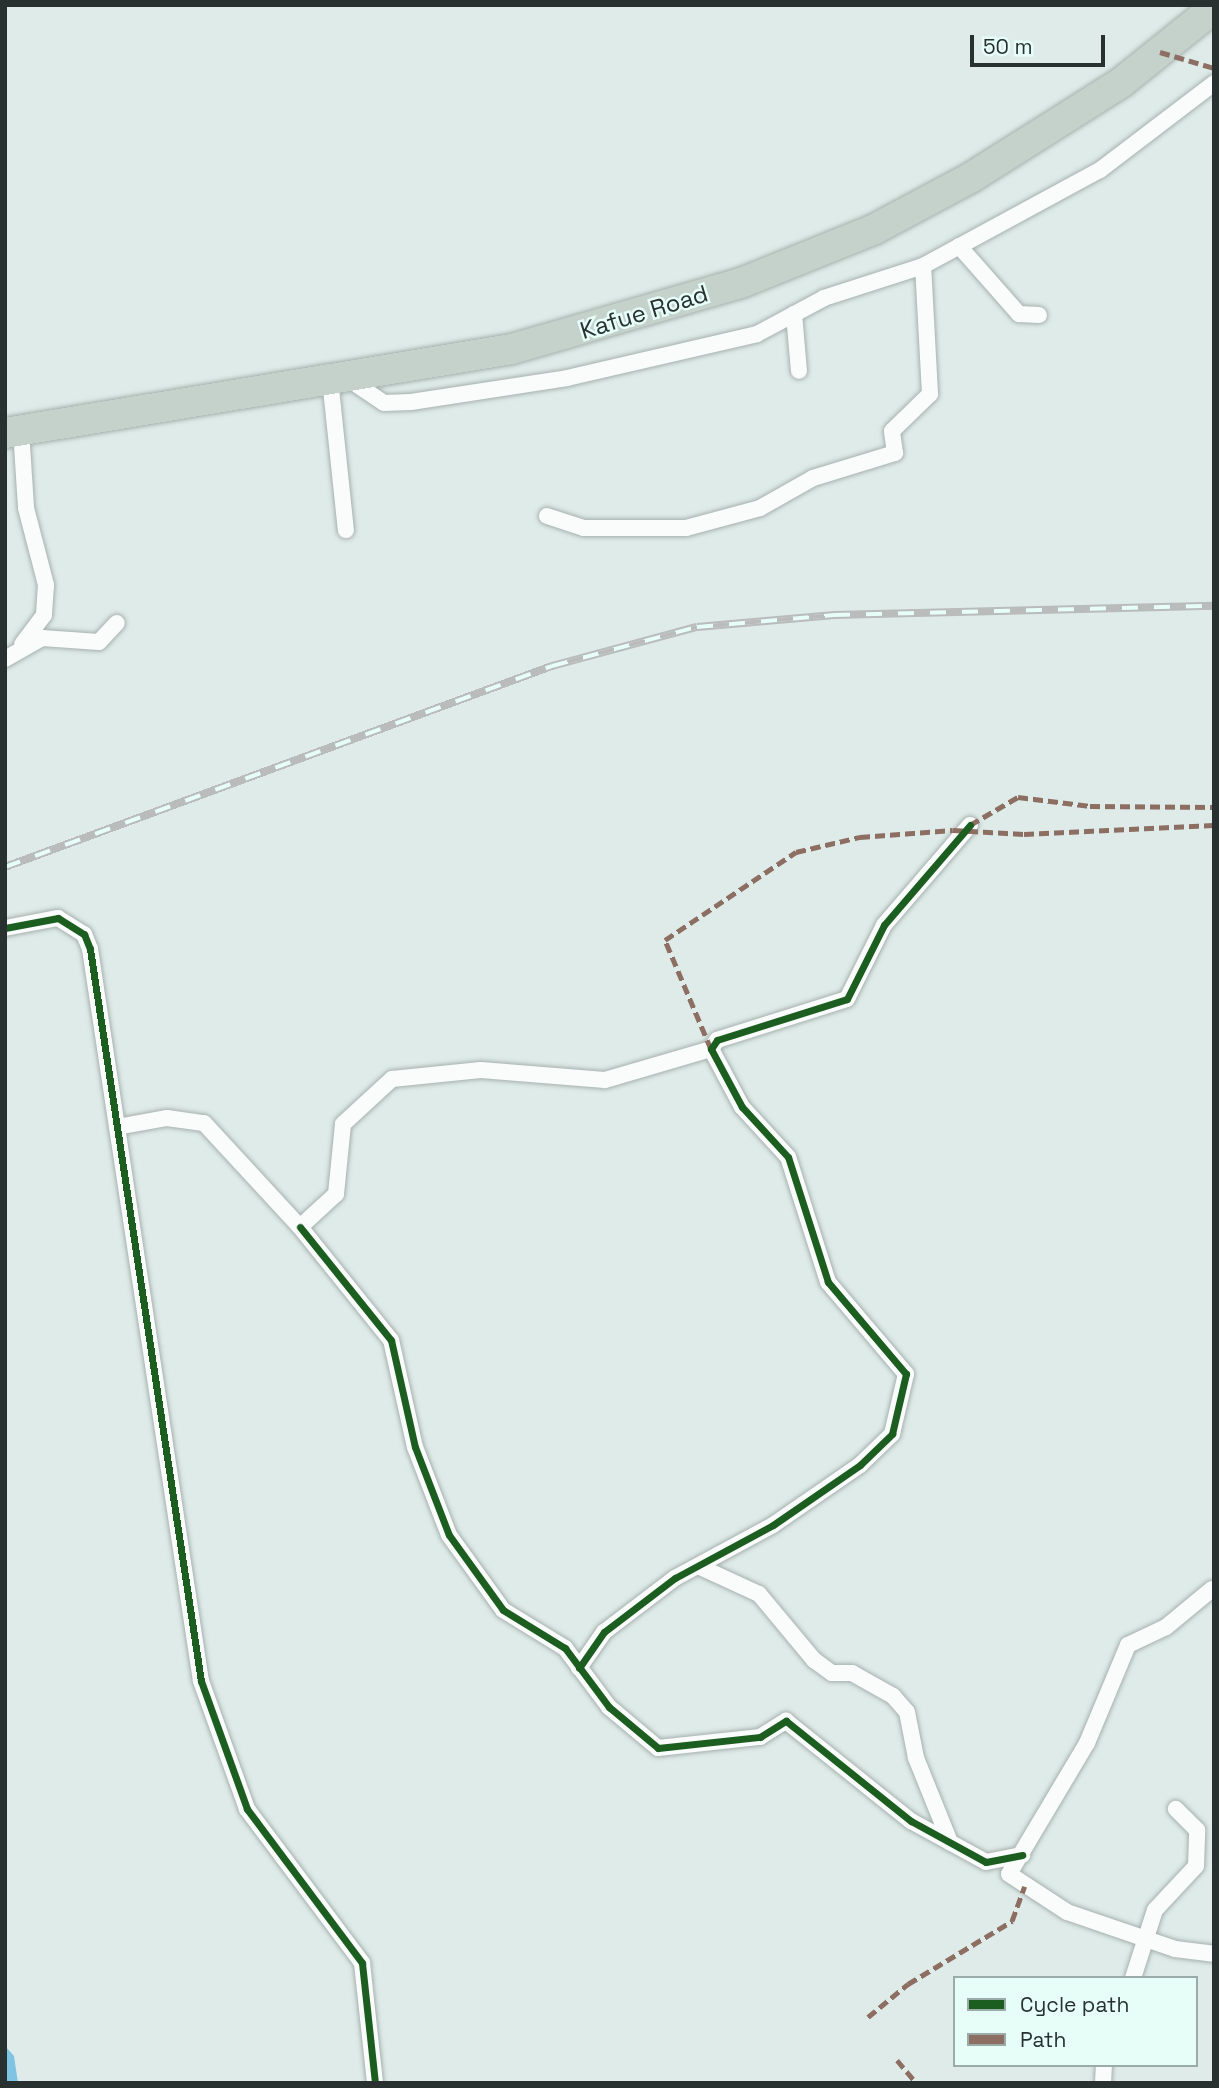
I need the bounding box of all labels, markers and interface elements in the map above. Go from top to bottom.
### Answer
scale bar [974,21,1109,65]
text: 50 m [983,33,1033,60]
street label: Kafue Road [577,279,711,345]
legend [953,1976,1198,2067]
text: Cycle path [1020,1991,1129,2018]
text: Path [1020,2026,1066,2053]

